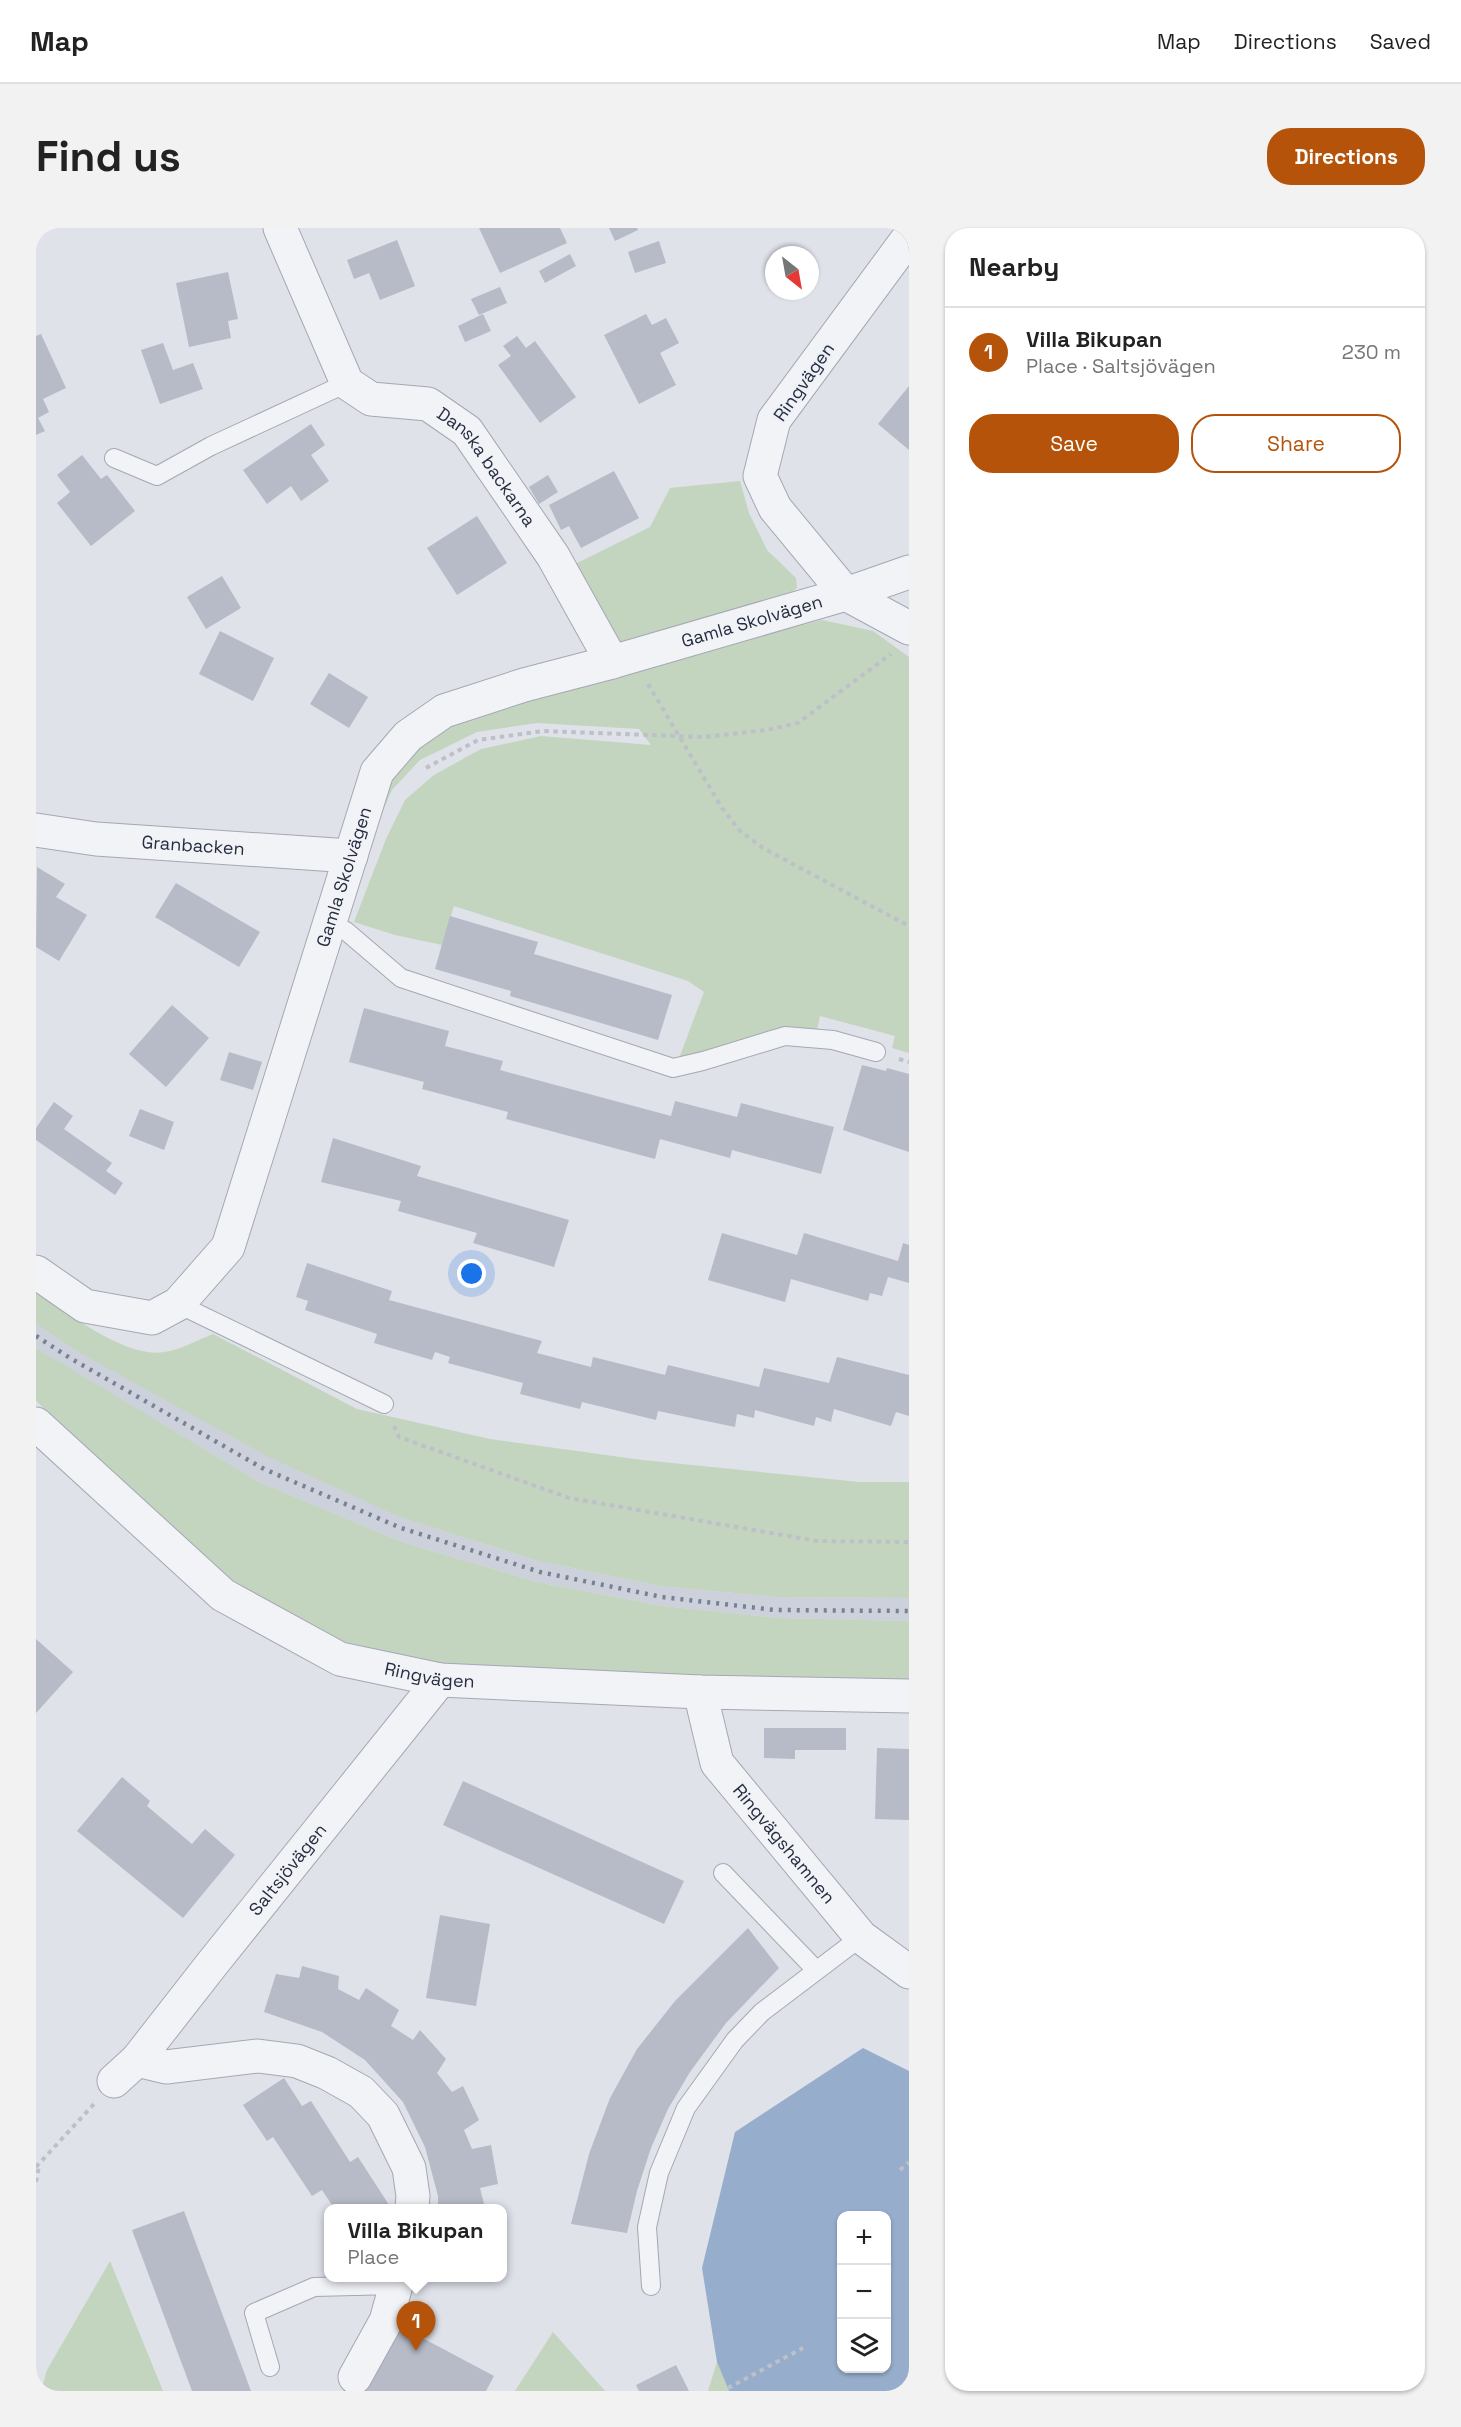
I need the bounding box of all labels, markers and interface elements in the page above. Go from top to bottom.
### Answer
text: Map [30,23,89,59]
text: Map [1157,28,1201,55]
text: Directions [1234,28,1337,55]
text: Saved [1370,28,1431,55]
button: Directions [1267,128,1425,185]
text: Find us [36,130,181,183]
north arrow [765,246,819,300]
text: Nearby [969,250,1059,284]
text: Villa Bikupan [1026,325,1162,353]
street label: Ringvägen [768,338,839,426]
text: 1 [984,339,993,365]
text: 230 m [1342,339,1401,365]
text: Place · Saltsjövägen [1026,353,1216,379]
street label: Danska backarna [433,402,541,531]
button: Save [969,414,1179,473]
button: Share [1191,414,1401,473]
street label: Gamla Skolvägen [679,589,825,652]
street label: Gamla Skolvägen [311,804,376,950]
street label: Granbacken [141,830,245,860]
your location [457,1259,486,1288]
street label: Ringvägen [382,1657,475,1693]
street label: Ringvägshamnen [728,1779,841,1908]
street label: Saltsjövägen [243,1819,331,1920]
popup [324,2204,507,2282]
map controls [837,2211,891,2373]
button: + [837,2211,891,2265]
text: Villa Bikupan [347,2216,484,2244]
text: Place [347,2244,399,2270]
button: − [837,2265,891,2319]
pin: 1 [396,2302,436,2351]
button: layers [837,2319,891,2373]

